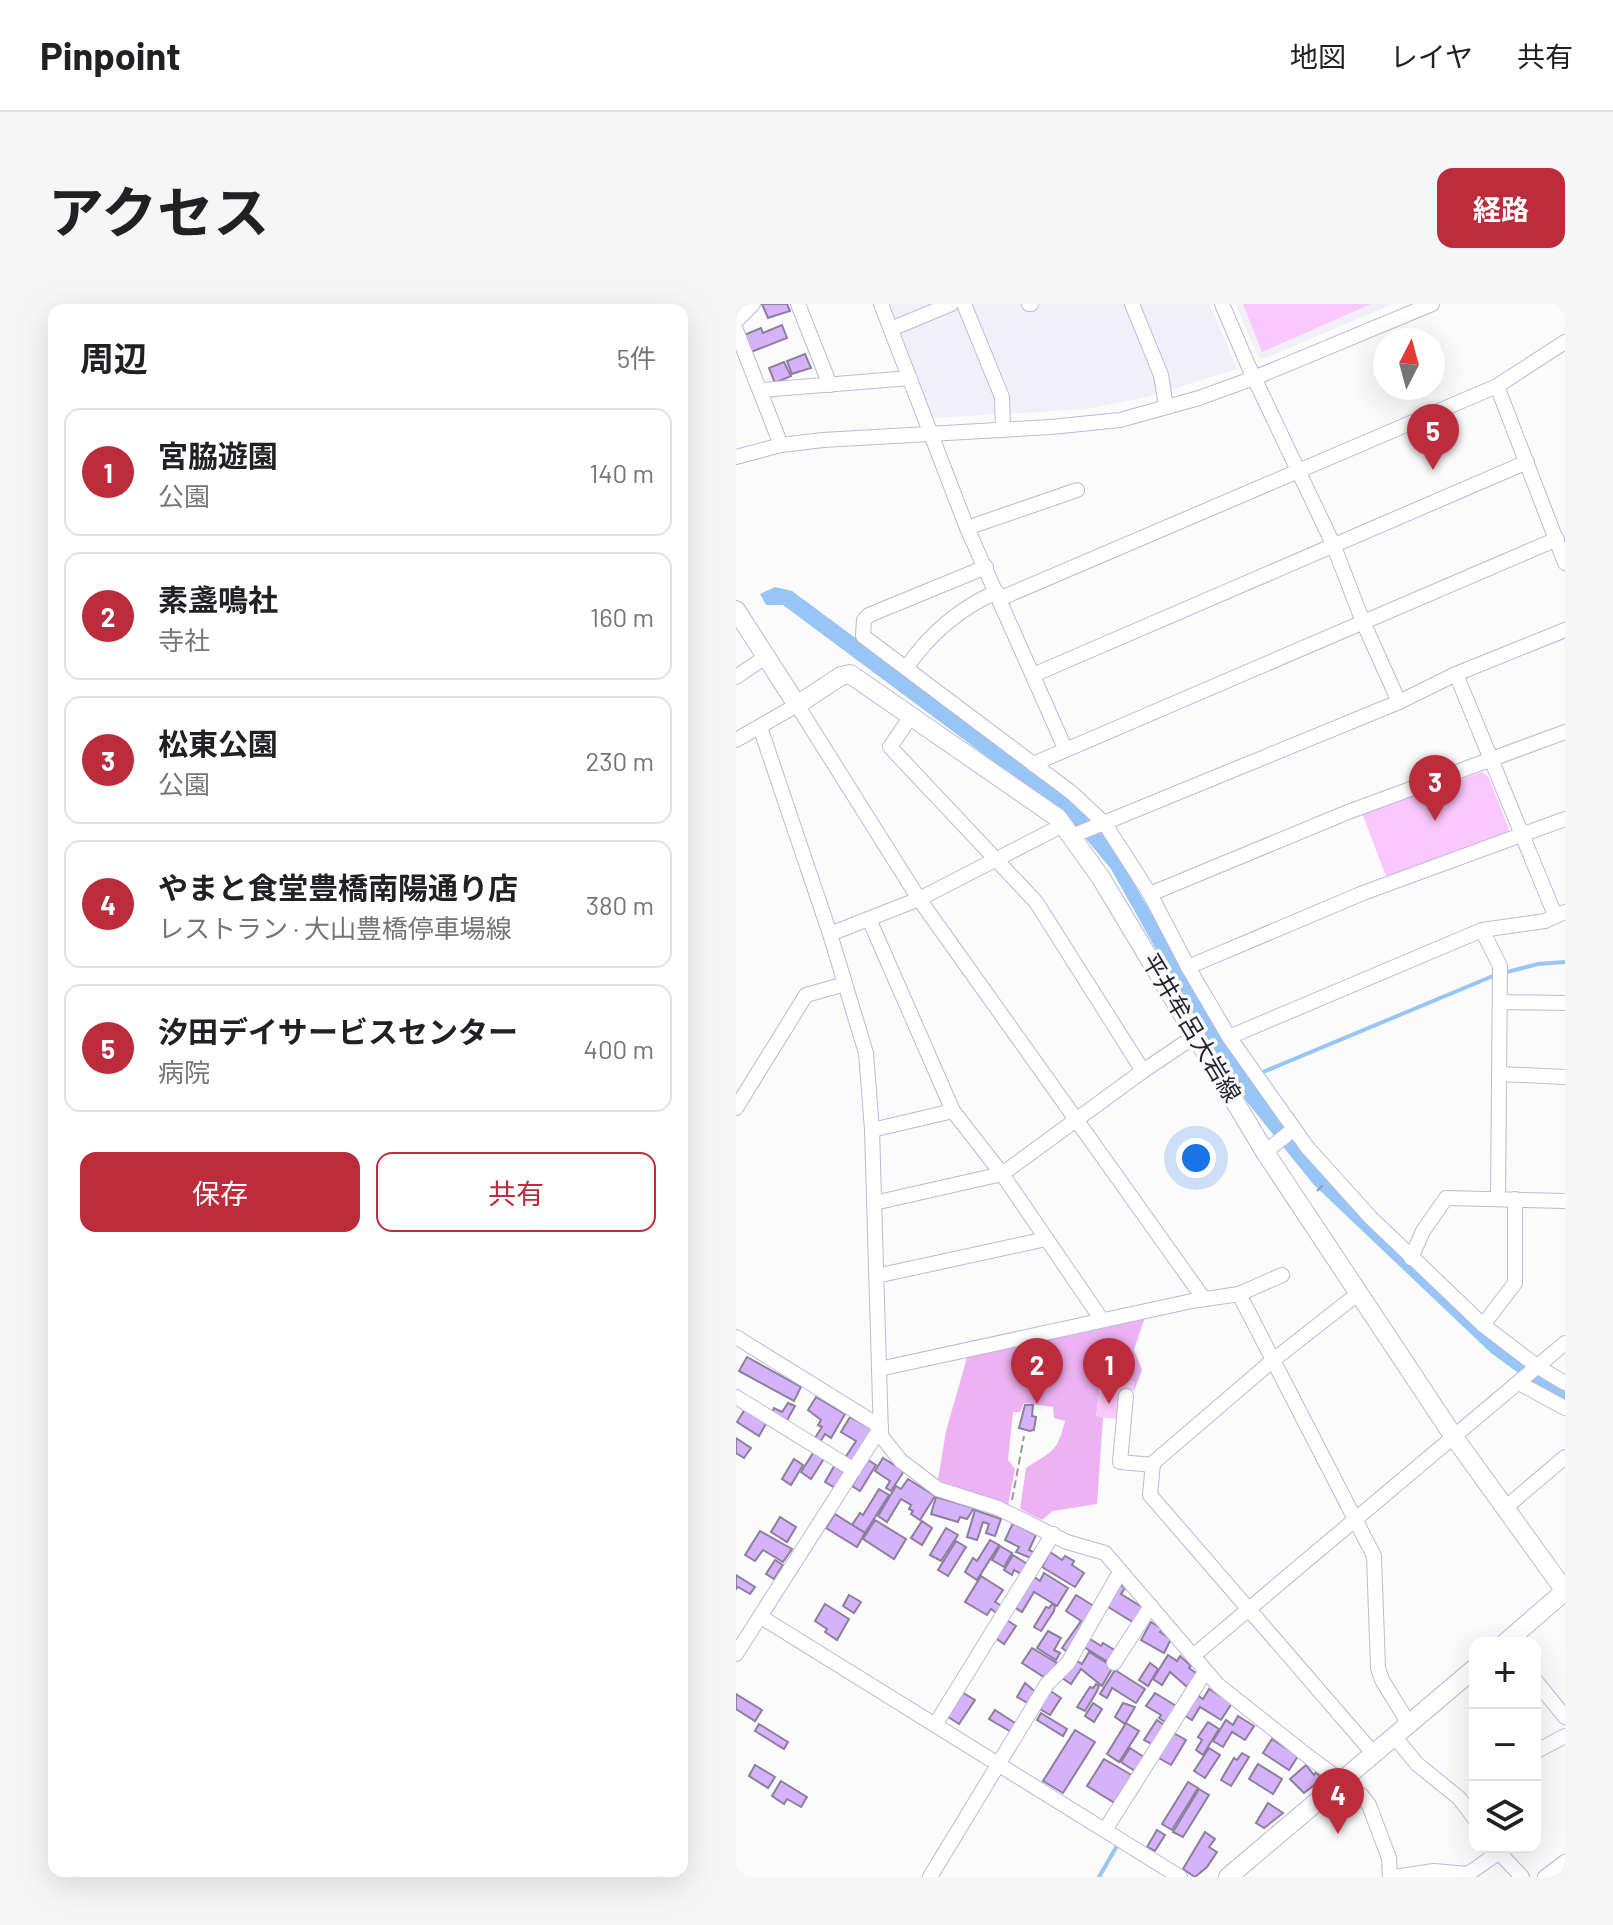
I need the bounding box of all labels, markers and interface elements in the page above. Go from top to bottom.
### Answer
text: Pinpoint [40,32,181,78]
text: 地図 [1290,39,1346,73]
text: レイヤ [1390,39,1473,73]
text: 共有 [1517,39,1573,73]
button: 経路 [1437,168,1565,248]
text: アクセス [48,177,269,244]
north arrow [1373,328,1445,400]
text: 周辺 [80,337,148,378]
text: 5件 [617,342,656,373]
pin: 5 [1407,404,1459,470]
text: 宮脇遊園 [158,437,278,473]
text: 1 [103,457,113,488]
text: 140 m [589,457,654,488]
text: 公園 [158,480,210,511]
text: 素盞鳴社 [158,581,278,617]
text: 2 [101,601,115,632]
text: 160 m [590,601,654,632]
text: 寺社 [158,624,210,655]
text: 松東公園 [158,725,278,761]
text: 3 [101,745,115,776]
text: 230 m [585,745,654,776]
pin: 3 [1409,755,1461,821]
text: 公園 [158,768,210,799]
text: やまと食堂豊橋南陽通り店 [158,869,518,905]
text: 4 [100,889,116,920]
text: 380 m [586,889,654,920]
text: レストラン · 大山豊橋停車場線 [158,912,512,943]
street label: 平井牟呂大岩線 [1137,948,1248,1107]
text: 汐田デイサービスセンター [158,1013,518,1049]
text: 5 [101,1033,115,1064]
text: 400 m [584,1033,654,1064]
text: 病院 [158,1056,210,1087]
your location [1176,1138,1216,1178]
button: 保存 [80,1152,360,1232]
button: 共有 [376,1152,656,1232]
pin: 2 [1011,1338,1063,1404]
pin: 1 [1083,1338,1135,1404]
map controls [1469,1637,1541,1853]
button: + [1469,1637,1541,1709]
button: − [1469,1709,1541,1781]
pin: 4 [1312,1768,1364,1834]
button: layers [1469,1781,1541,1853]

